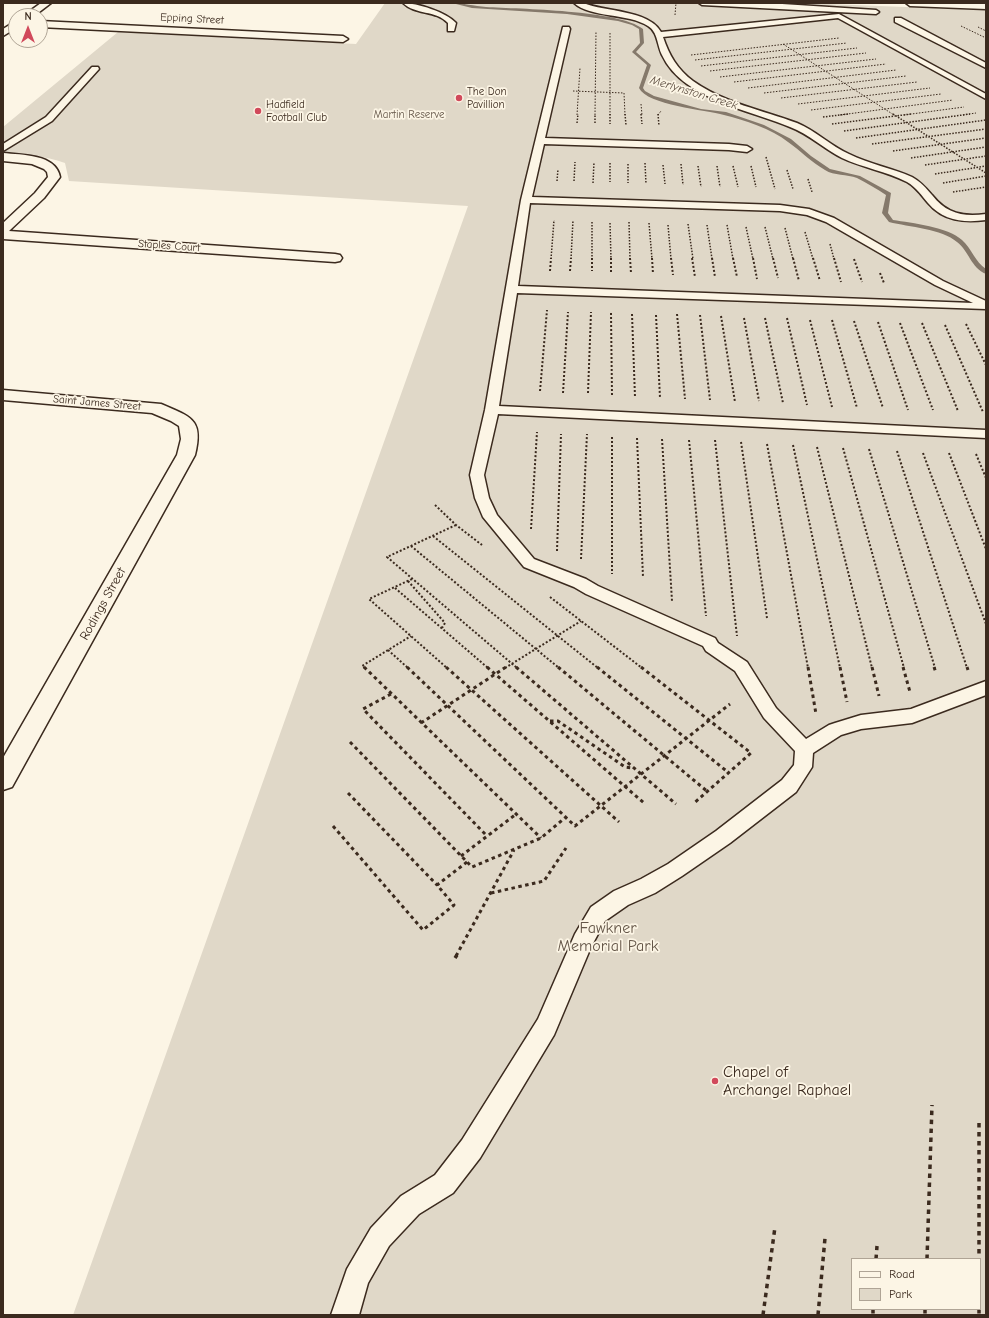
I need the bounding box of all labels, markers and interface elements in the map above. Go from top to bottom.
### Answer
north arrow [8,8,48,48]
text: N [24,10,32,23]
street label: Epping Street [160,11,224,27]
water label: Merlynston Creek [648,73,740,113]
place label: The Don Pavillion [467,85,507,111]
marker: The Don Pavillion [454,93,464,103]
place label: Hadfield Football Club [266,98,327,124]
marker: Hadfield Football Club [253,106,263,116]
park label: Martin Reserve [374,108,444,122]
street label: Staples Court [137,237,201,255]
street label: Saint James Street [52,393,142,413]
street label: Rodings Street [77,565,129,643]
park label: Fawkner Memorial Park [558,918,658,956]
place label: Chapel of Archangel Raphael [723,1062,851,1100]
marker: Chapel of Archangel Raphael [710,1076,720,1086]
legend [851,1258,981,1310]
text: Road [889,1267,915,1281]
text: Park [889,1287,912,1301]

